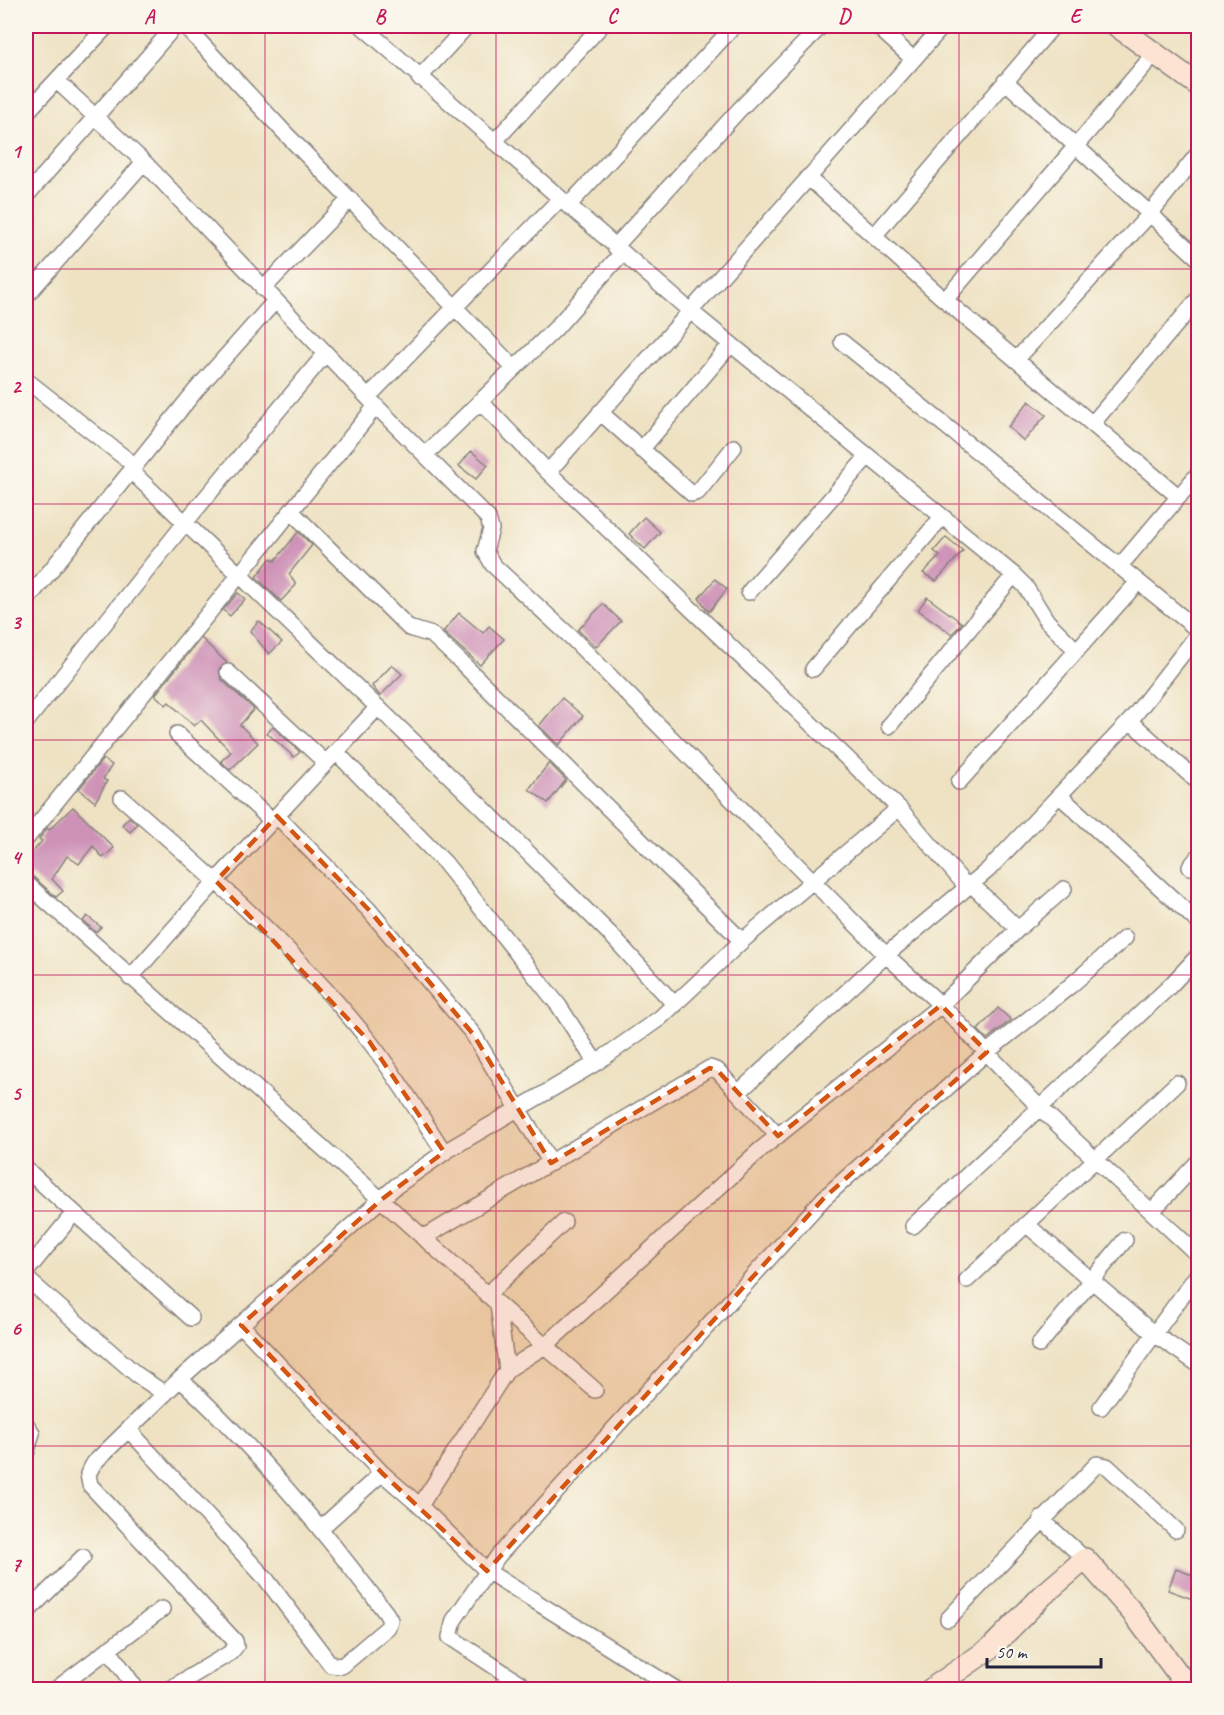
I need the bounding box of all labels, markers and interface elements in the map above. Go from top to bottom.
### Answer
text: A [144,4,156,29]
text: B [375,4,387,29]
text: C [607,4,619,29]
text: D [838,4,852,29]
text: E [1070,4,1084,29]
text: 1 [12,139,23,164]
text: 2 [12,374,23,399]
text: 3 [12,610,23,635]
text: 4 [12,845,24,870]
text: 5 [12,1081,23,1106]
text: 6 [11,1316,22,1341]
text: 7 [12,1552,23,1577]
scale bar [987,1631,1101,1669]
text: 50 m [996,1641,1029,1663]

